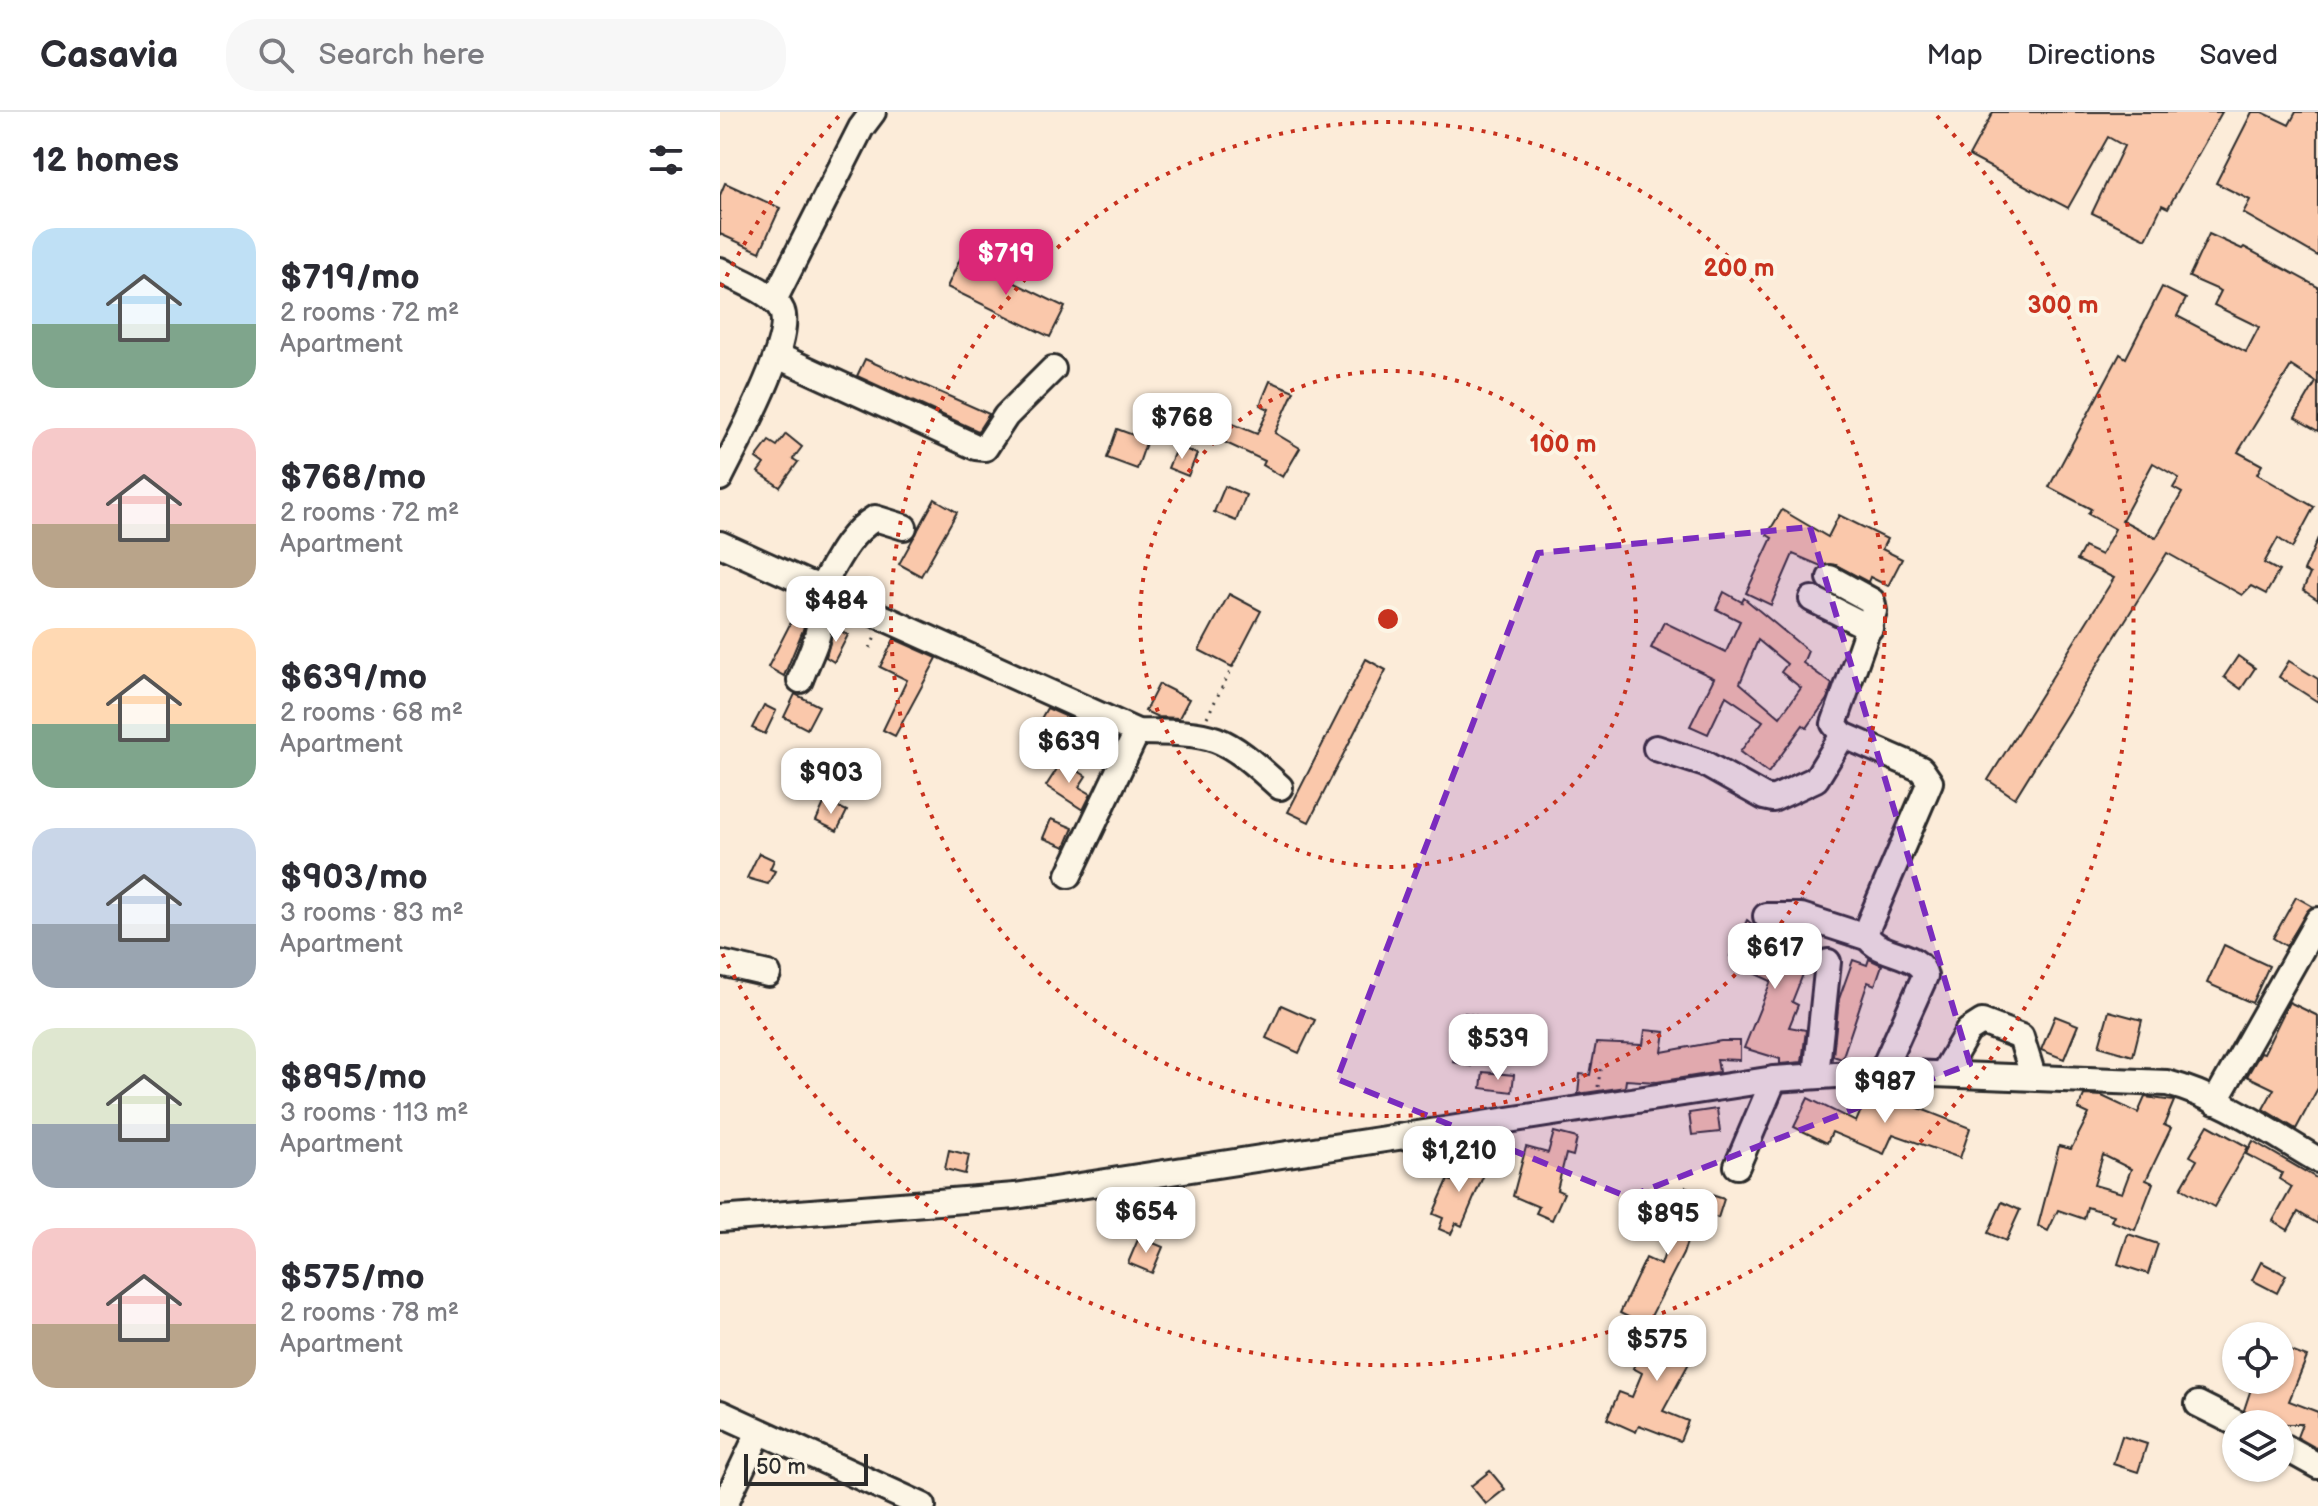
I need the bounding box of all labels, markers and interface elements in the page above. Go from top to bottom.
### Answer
search box [226,19,786,91]
text: Casavia [40,33,178,78]
icon: search [254,33,298,77]
text: Search here [318,37,485,73]
text: Map [1926,39,1983,72]
text: Directions [2027,39,2155,72]
text: Saved [2199,39,2278,72]
icon: filters [644,138,688,182]
text: 12 homes [32,140,179,181]
pin: $719 [959,229,1053,297]
text: $719 [977,239,1035,270]
text: 200 m [1704,254,1774,283]
text: $719/mo [280,257,420,298]
icon: home [96,260,192,356]
text: 300 m [2028,291,2098,320]
text: 2 rooms · 72 m² [280,298,459,329]
text: Apartment [280,329,403,360]
pin: $768 [1135,393,1229,461]
text: $768 [1151,403,1213,434]
text: 100 m [1530,430,1596,459]
text: $768/mo [280,457,426,498]
icon: home [96,460,192,556]
text: 2 rooms · 72 m² [280,498,459,529]
text: Apartment [280,529,403,560]
pin: $484 [789,576,883,644]
text: $484 [804,586,868,617]
centre of rings [1374,605,1402,633]
text: $639/mo [280,657,427,698]
icon: home [96,660,192,756]
text: 2 rooms · 68 m² [280,698,463,729]
pin: $639 [1022,717,1116,785]
text: $639 [1037,727,1101,758]
text: Apartment [280,729,403,760]
pin: $903 [784,748,878,816]
text: $903 [799,758,863,789]
text: $903/mo [280,857,428,898]
icon: home [96,860,192,956]
text: 3 rooms · 83 m² [280,898,464,929]
pin: $617 [1728,923,1822,991]
text: Apartment [280,929,403,960]
text: $617 [1746,933,1804,964]
pin: $539 [1451,1014,1545,1082]
text: $539 [1467,1024,1529,1055]
text: $895/mo [280,1057,427,1098]
pin: $987 [1838,1057,1932,1125]
icon: home [96,1060,192,1156]
text: $987 [1854,1067,1916,1098]
text: 3 rooms · 113 m² [280,1098,469,1129]
pin: $1,210 [1394,1126,1524,1194]
text: Apartment [280,1129,403,1160]
text: $1,210 [1421,1136,1497,1167]
pin: $654 [1099,1187,1193,1255]
pin: $895 [1621,1189,1715,1257]
text: $654 [1114,1197,1178,1228]
text: $895 [1637,1199,1700,1230]
text: $575/mo [280,1257,425,1298]
icon: home [96,1260,192,1356]
text: 2 rooms · 78 m² [280,1298,459,1329]
pin: $575 [1610,1315,1704,1383]
map controls [2222,1322,2294,1482]
button: locate [2222,1322,2294,1394]
text: $575 [1626,1325,1688,1356]
text: Apartment [280,1329,403,1360]
button: layers [2222,1410,2294,1482]
scale bar [744,1450,868,1486]
text: 50 m [756,1454,806,1481]

